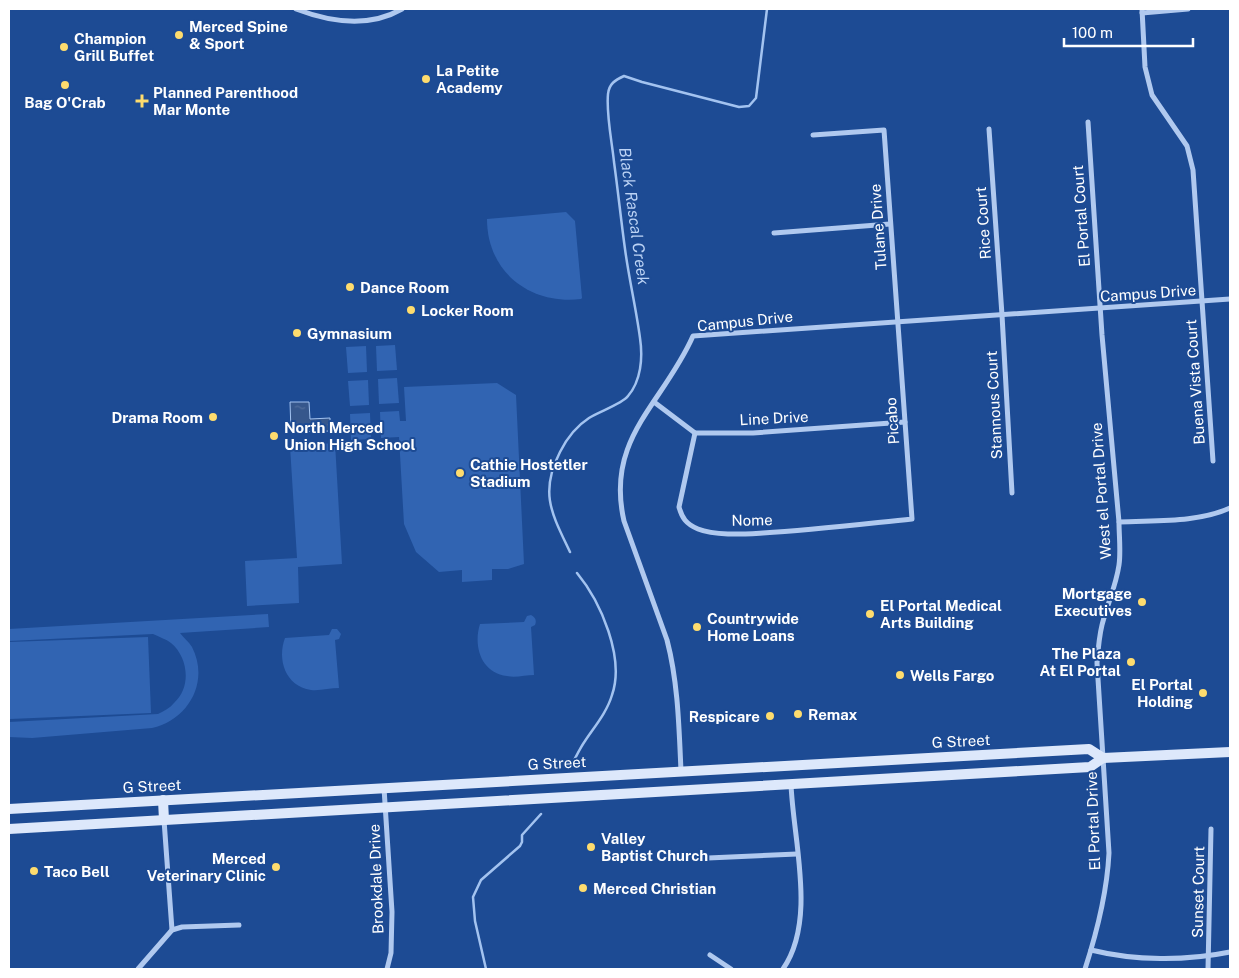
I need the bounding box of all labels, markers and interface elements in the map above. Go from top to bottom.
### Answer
scale bar [1064,15,1193,47]
place label: Merced Spine & Sport [189,18,288,52]
text: 100 m [1072,24,1113,41]
marker: Merced Spine & Sport [173,29,185,41]
place label: Champion Grill Buffet [74,30,154,64]
marker: Champion Grill Buffet [58,41,70,53]
place label: La Petite Academy [436,62,503,96]
marker: La Petite Academy [420,73,432,85]
marker: Bag O'Crab [59,79,71,91]
place label: Planned Parenthood Mar Monte [153,84,298,118]
place label: Bag O'Crab [24,94,106,111]
marker: Planned Parenthood Mar Monte [135,94,149,108]
water label: Black Rascal Creek [615,146,653,286]
street label: El Portal Court [1069,164,1093,268]
street label: Tulane Drive [867,183,889,271]
street label: Rice Court [972,186,994,260]
place label: Dance Room [360,279,449,296]
marker: Dance Room [344,281,356,293]
street label: Campus Drive [1099,281,1197,305]
place label: Locker Room [421,302,514,319]
marker: Locker Room [405,304,417,316]
street label: Campus Drive [696,308,794,334]
street label: Buena Vista Court [1182,319,1208,445]
place label: Gymnasium [307,325,392,342]
marker: Gymnasium [291,327,303,339]
street label: Stannous Court [983,350,1005,460]
street label: Picabo [882,397,902,445]
street label: Line Drive [739,408,809,428]
place label: Drama Room [112,409,203,426]
marker: Drama Room [207,411,219,423]
place label: North Merced Union High School [284,419,415,453]
street label: West el Portal Drive [1088,422,1114,560]
marker: North Merced Union High School [268,430,280,442]
place label: Cathie Hostetler Stadium [470,456,588,490]
marker: Cathie Hostetler Stadium [454,467,466,479]
street label: Nome [731,511,773,529]
place label: Mortgage Executives [1054,585,1132,619]
marker: Mortgage Executives [1136,596,1148,608]
place label: El Portal Medical Arts Building [880,597,1002,631]
marker: El Portal Medical Arts Building [864,608,876,620]
place label: Countrywide Home Loans [707,610,799,644]
marker: Countrywide Home Loans [691,621,703,633]
place label: The Plaza At El Portal [1040,645,1121,679]
marker: The Plaza At El Portal [1125,656,1137,668]
place label: Wells Fargo [910,667,995,684]
marker: Wells Fargo [894,669,906,681]
place label: El Portal Holding [1131,676,1194,710]
marker: El Portal Holding [1197,687,1209,699]
place label: Remax [808,706,858,723]
place label: Respicare [689,708,760,725]
marker: Remax [792,708,804,720]
marker: Respicare [764,710,776,722]
street label: G Street [931,731,991,751]
street label: G Street [527,753,587,773]
street label: El Portal Drive [1083,771,1103,871]
street label: G Street [122,776,182,796]
street label: Brookdale Drive [366,824,386,934]
place label: Valley Baptist Church [601,830,708,864]
marker: Valley Baptist Church [585,841,597,853]
street label: Sunset Court [1189,846,1207,938]
place label: Merced Veterinary Clinic [147,850,266,884]
marker: Merced Veterinary Clinic [270,861,282,873]
place label: Taco Bell [44,863,110,880]
marker: Taco Bell [28,865,40,877]
place label: Merced Christian [593,880,716,897]
marker: Merced Christian [577,882,589,894]

